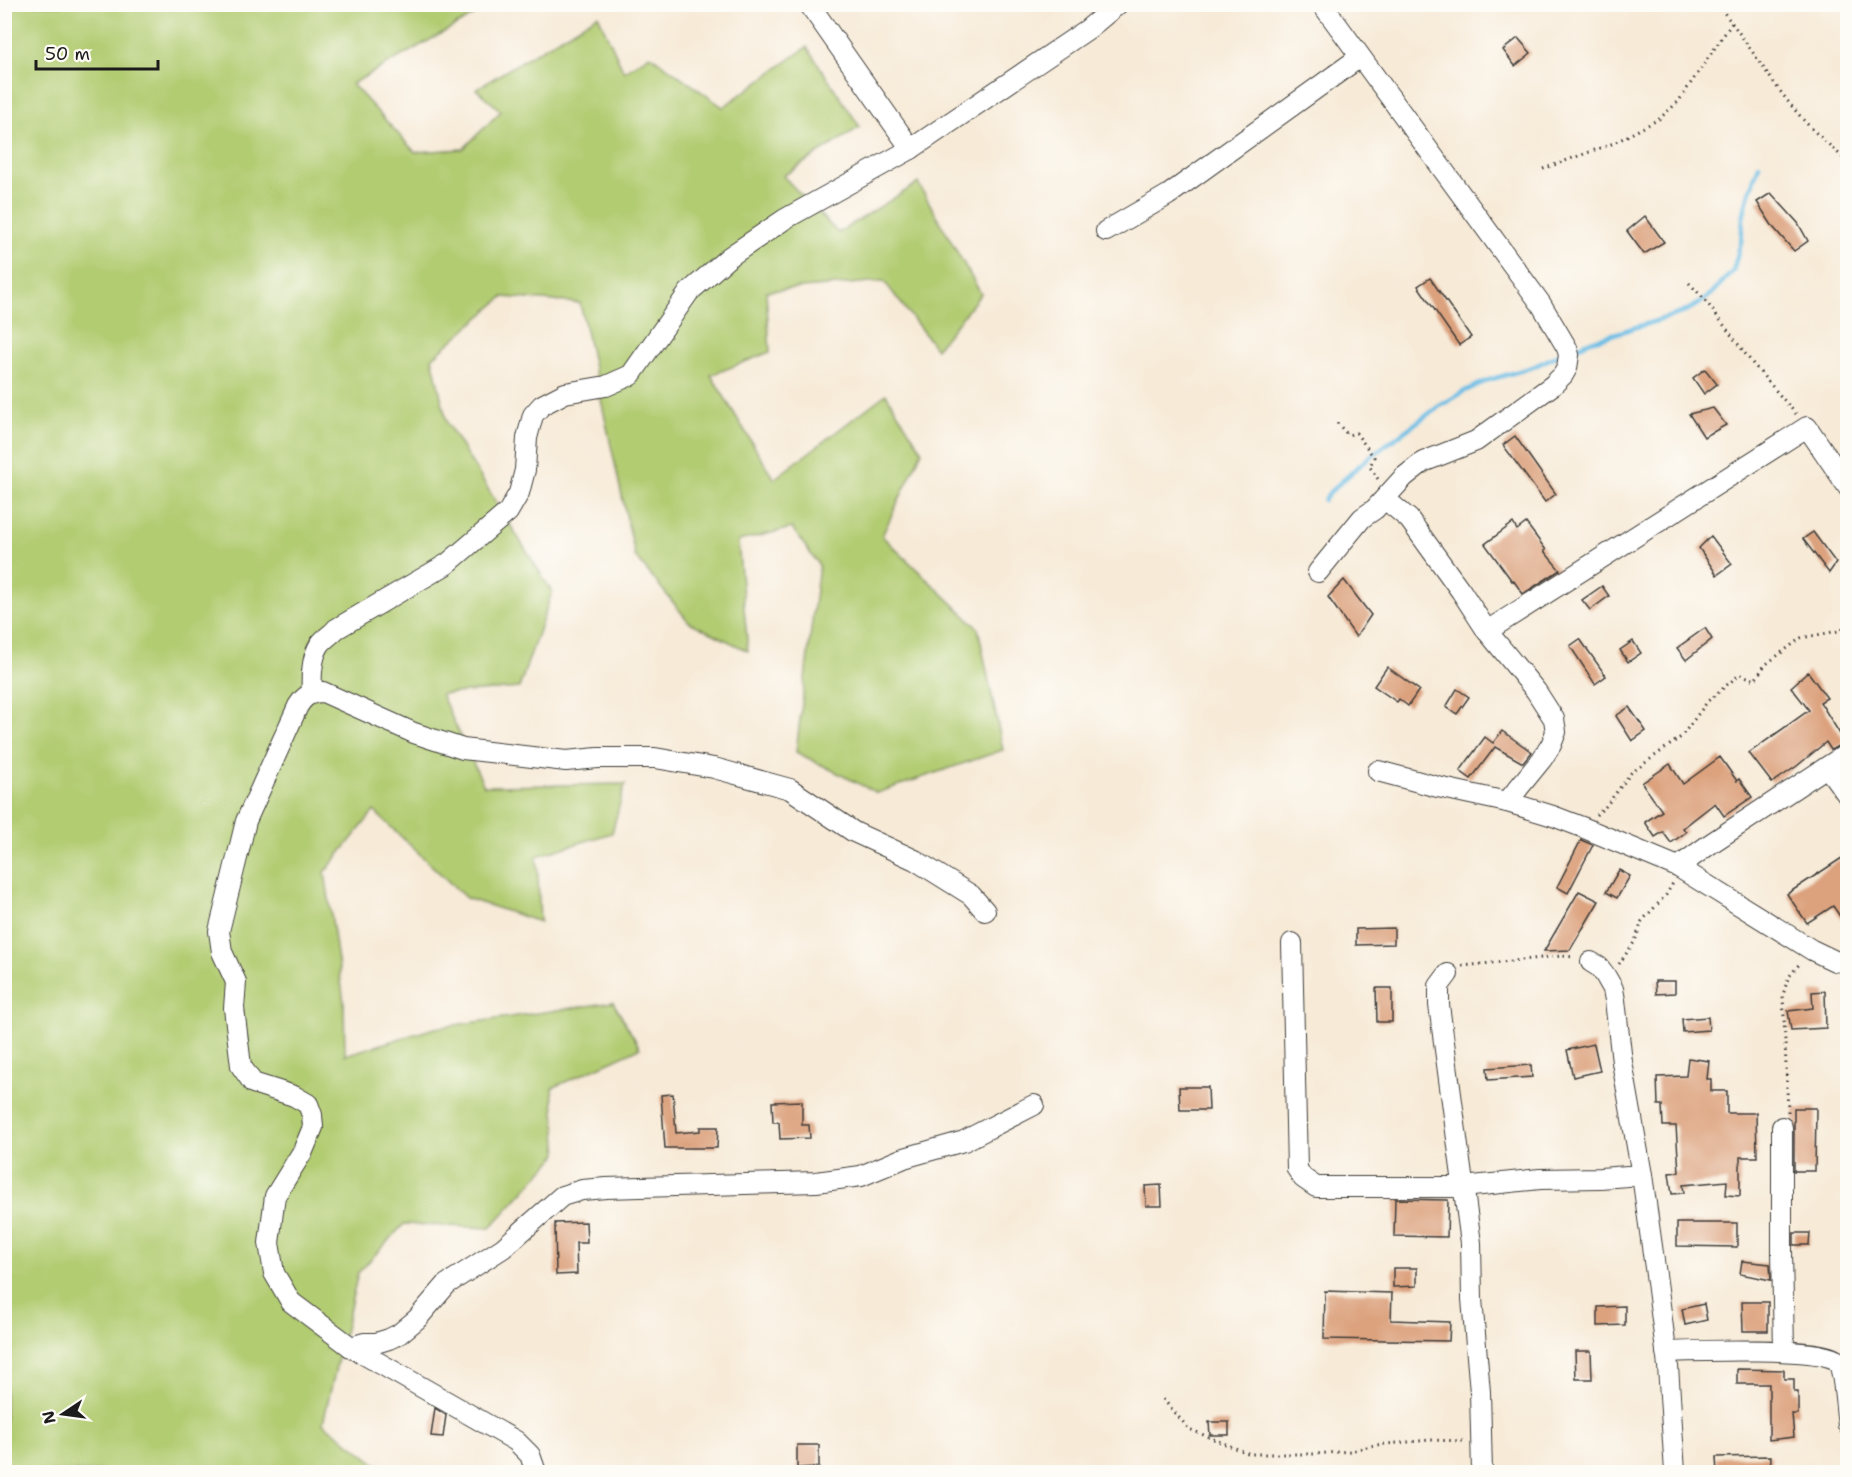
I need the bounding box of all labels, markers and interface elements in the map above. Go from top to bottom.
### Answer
scale bar [36,33,158,71]
text: 50 m [45,42,90,66]
north arrow [33,1384,93,1444]
text: N [37,1409,61,1426]

